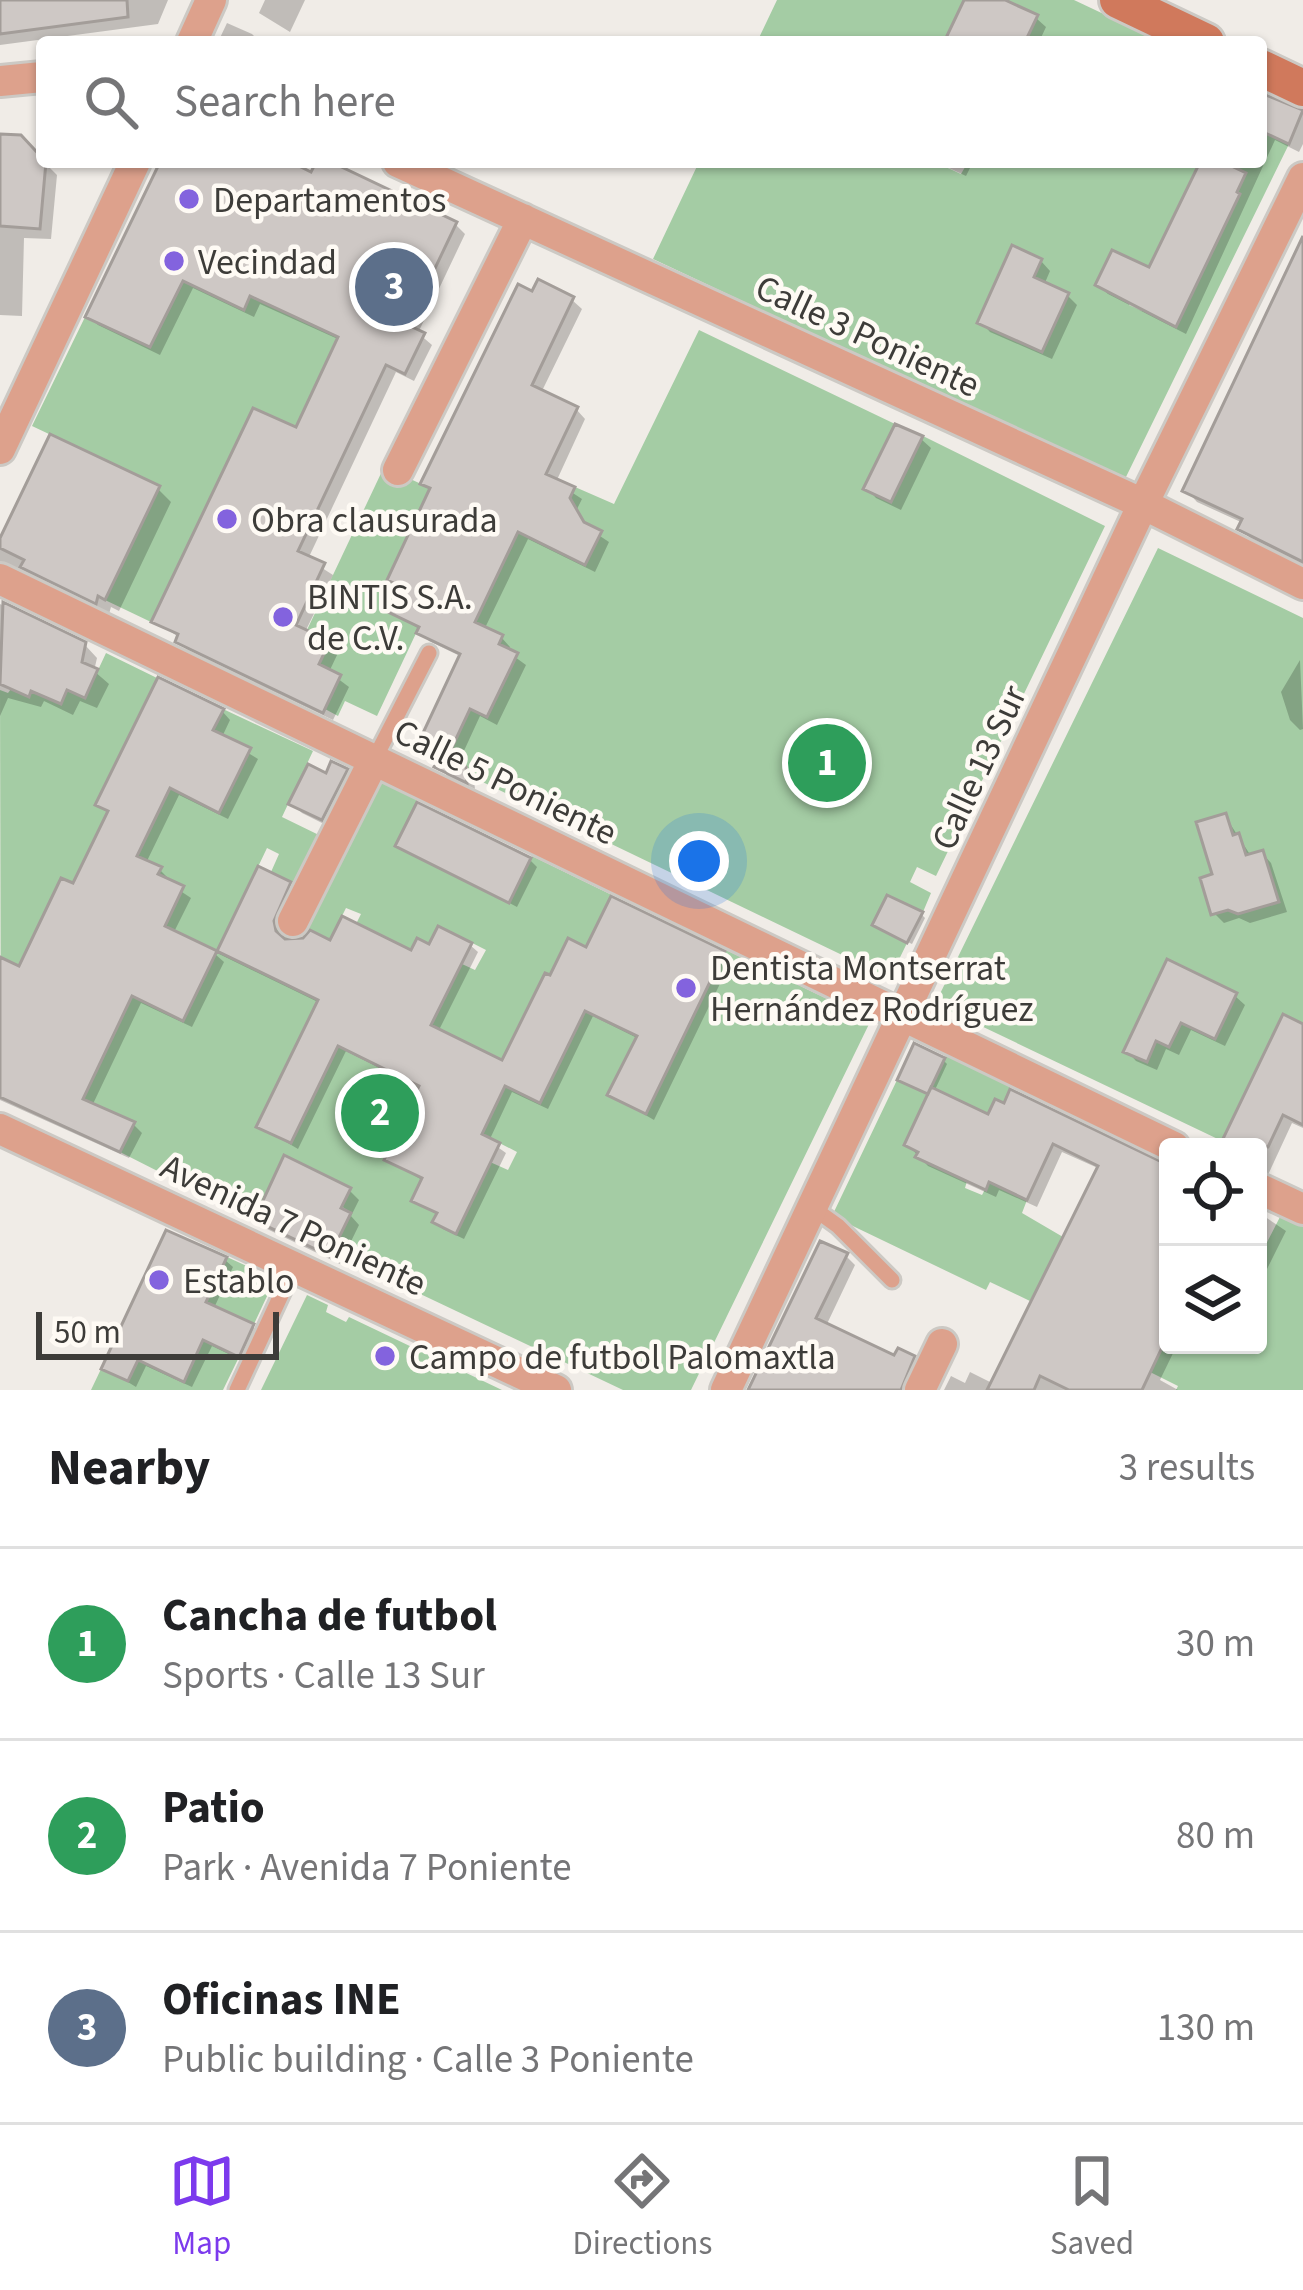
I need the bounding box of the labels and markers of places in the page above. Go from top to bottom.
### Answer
place label: Departamentos [213,175,446,226]
marker: Departamentos [176,186,202,212]
place label: Vecindad [198,237,337,288]
pin: 3 [355,242,433,332]
marker: Vecindad [161,248,187,274]
place label: Obra clausurada [251,495,498,546]
marker: Obra clausurada [214,506,240,532]
place label: BINTIS S.A. de C.V. [307,572,473,664]
marker: BINTIS S.A. de C.V. [270,604,296,630]
pin: 1 [788,718,866,808]
place label: Dentista Montserrat Hernández Rodríguez [710,943,1034,1035]
marker: Dentista Montserrat Hernández Rodríguez [673,975,699,1001]
pin: 2 [341,1068,419,1158]
place label: Establo [183,1256,294,1307]
marker: Establo [146,1267,172,1293]
place label: Campo de futbol Palomaxtla [409,1332,836,1383]
marker: Campo de futbol Palomaxtla [372,1343,398,1369]

